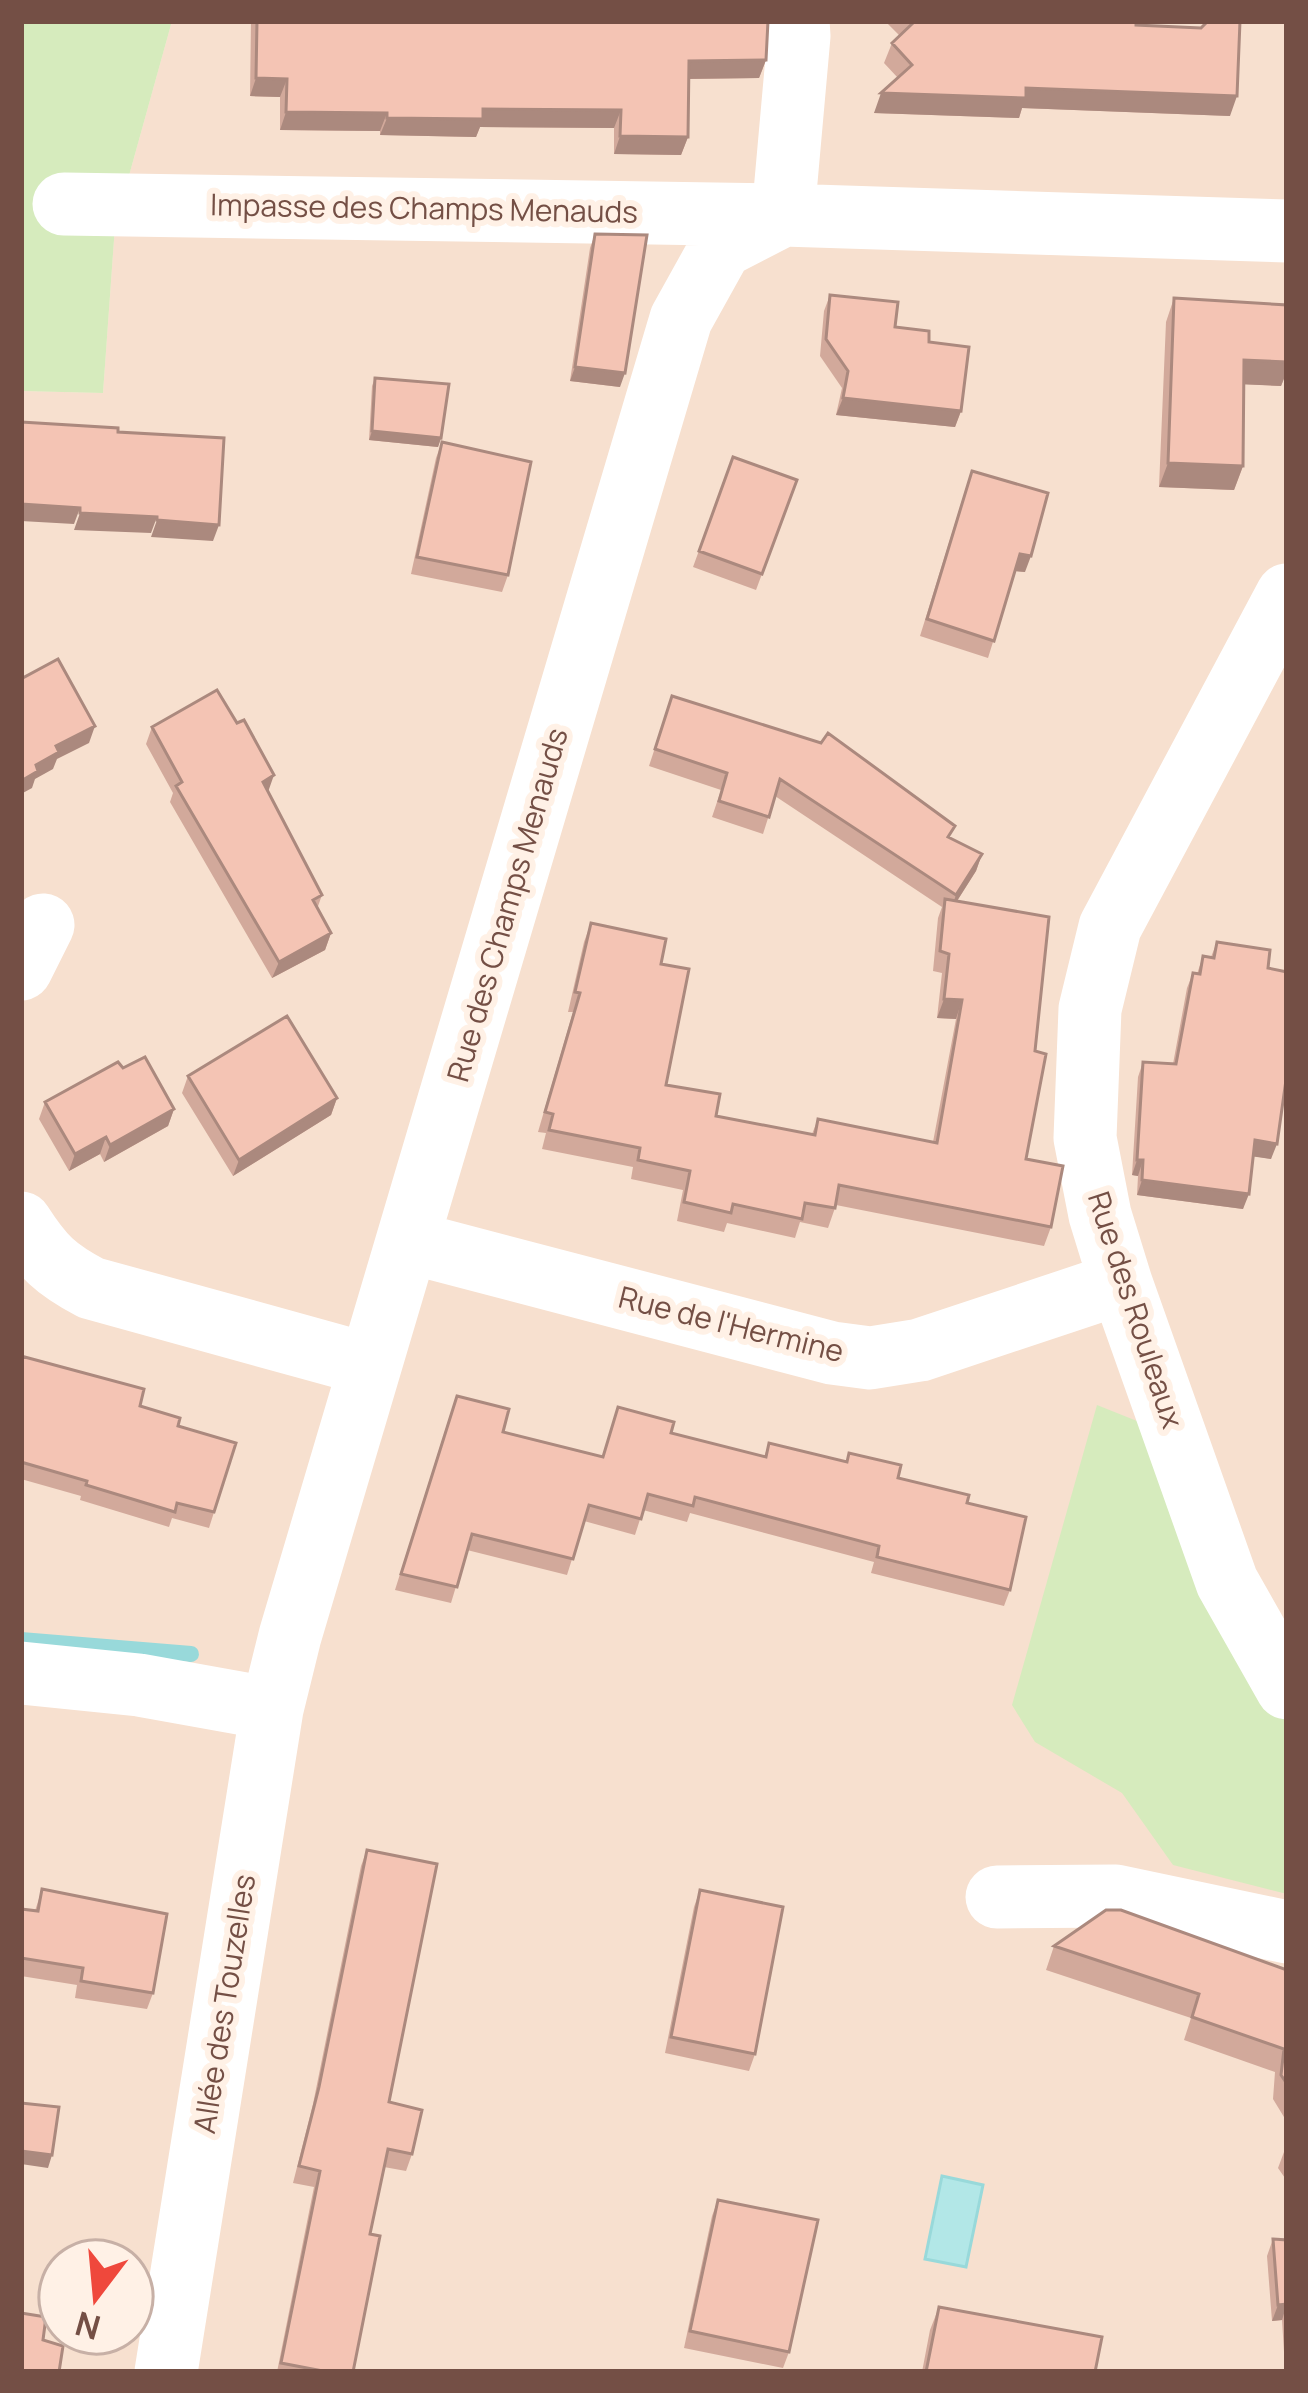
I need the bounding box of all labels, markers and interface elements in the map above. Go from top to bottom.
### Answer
street label: Impasse des Champs Menauds [210,183,638,232]
street label: Rue des Champs Menauds [436,723,577,1086]
street label: Rue des Rouleaux [1079,1186,1194,1433]
street label: Rue de l'Hermine [614,1276,848,1371]
street label: Allée des Touzelles [183,1871,264,2136]
north arrow [36,2237,156,2357]
text: N [70,2301,105,2351]

